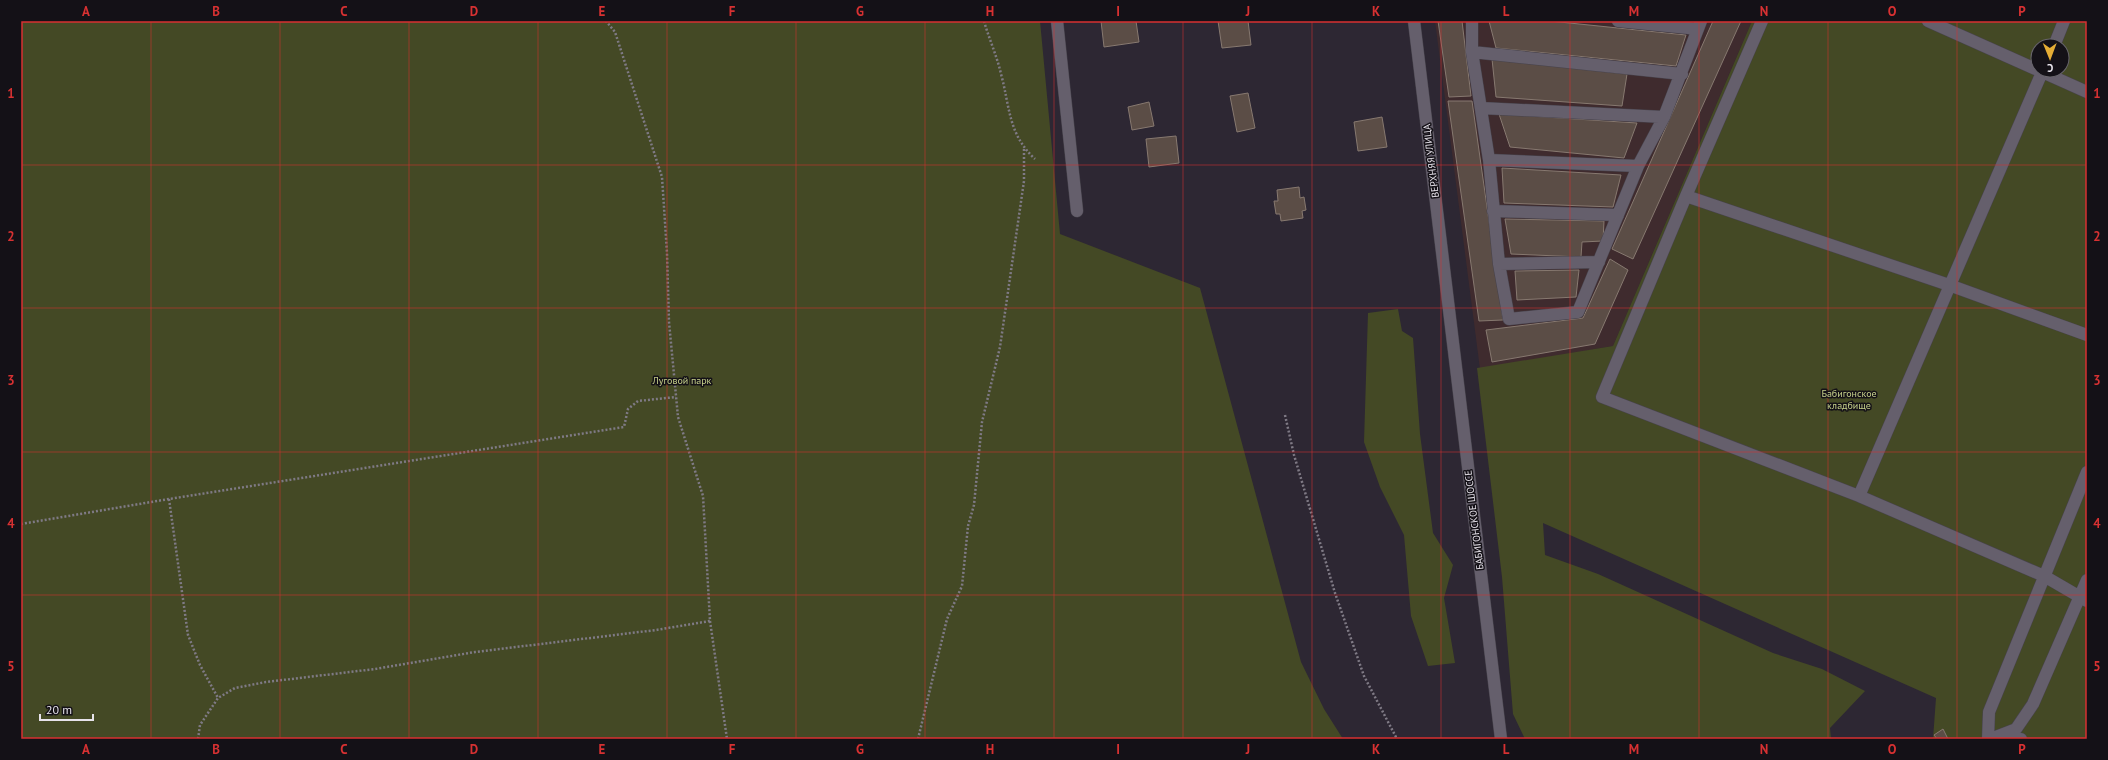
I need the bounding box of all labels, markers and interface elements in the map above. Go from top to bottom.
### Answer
text: A [82,3,90,20]
text: B [212,3,220,20]
text: C [340,3,348,20]
text: D [470,3,478,20]
text: E [599,3,606,20]
text: F [729,3,736,20]
text: G [856,3,864,20]
text: H [986,3,994,20]
text: I [1116,3,1120,20]
text: J [1245,3,1250,20]
text: K [1372,3,1380,20]
text: L [1503,3,1510,20]
text: M [1629,3,1639,20]
text: N [1760,3,1768,20]
text: O [1888,3,1897,20]
text: P [2018,3,2026,20]
north arrow [2030,38,2070,78]
text: С [2047,61,2053,75]
text: 1 [7,85,15,102]
text: 1 [2093,85,2101,102]
street label: ВЕРХНЯЯ УЛИЦА [1420,123,1442,199]
text: 2 [7,228,15,245]
text: 2 [2093,228,2101,245]
text: 3 [7,372,15,389]
text: 3 [2093,372,2101,389]
park label: Луговой парк [652,374,712,387]
park label: Бабигонское кладбище [1821,387,1877,412]
street label: БАБИГОНСКОЕ ШОССЕ [1461,470,1487,570]
text: 4 [7,515,15,532]
text: 4 [2093,515,2101,532]
text: 5 [7,658,15,675]
text: 5 [2093,658,2101,675]
scale bar [40,696,93,722]
text: 20 m [46,702,72,717]
text: A [82,741,90,758]
text: B [212,741,220,758]
text: C [340,741,348,758]
text: D [470,741,478,758]
text: E [599,741,606,758]
text: F [729,741,736,758]
text: G [856,741,864,758]
text: H [986,741,994,758]
text: I [1116,741,1120,758]
text: J [1245,741,1250,758]
text: K [1372,741,1380,758]
text: L [1503,741,1510,758]
text: M [1629,741,1639,758]
text: N [1760,741,1768,758]
text: O [1888,741,1897,758]
text: P [2018,741,2026,758]

